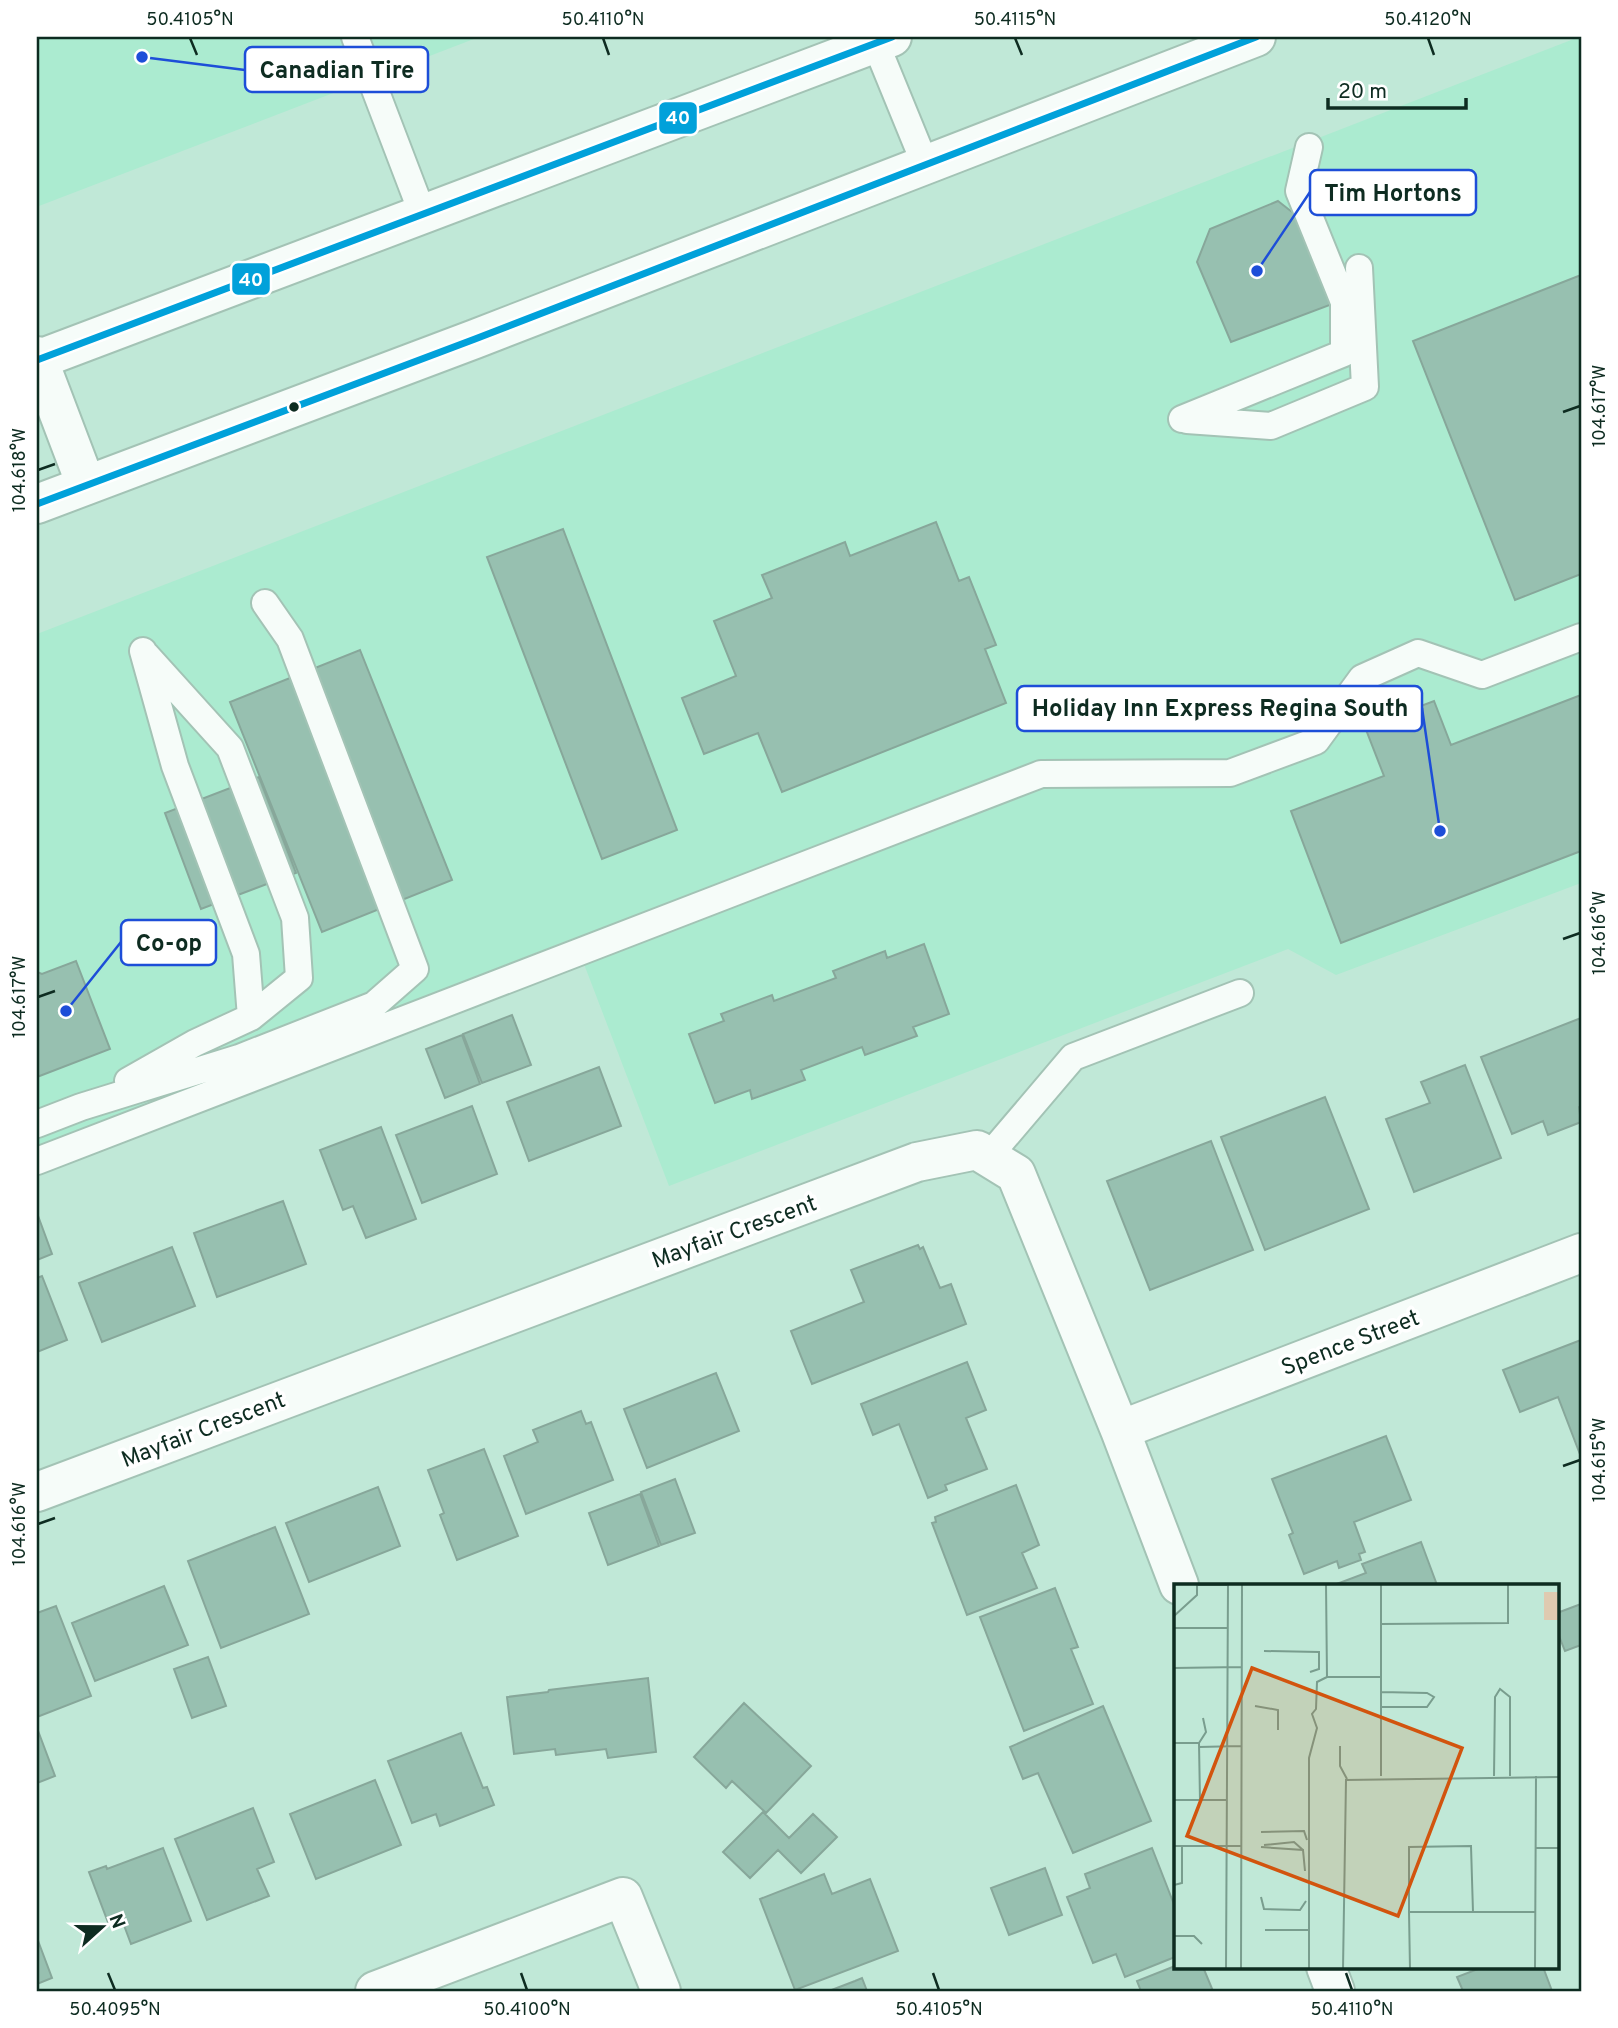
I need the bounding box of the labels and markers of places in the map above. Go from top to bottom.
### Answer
callout: Canadian Tire [245,47,428,92]
callout: Tim Hortons [1310,170,1476,215]
unlabelled marker [287,400,301,414]
callout: Holiday Inn Express Regina South [1017,686,1422,731]
callout: Co-op [121,920,216,965]

